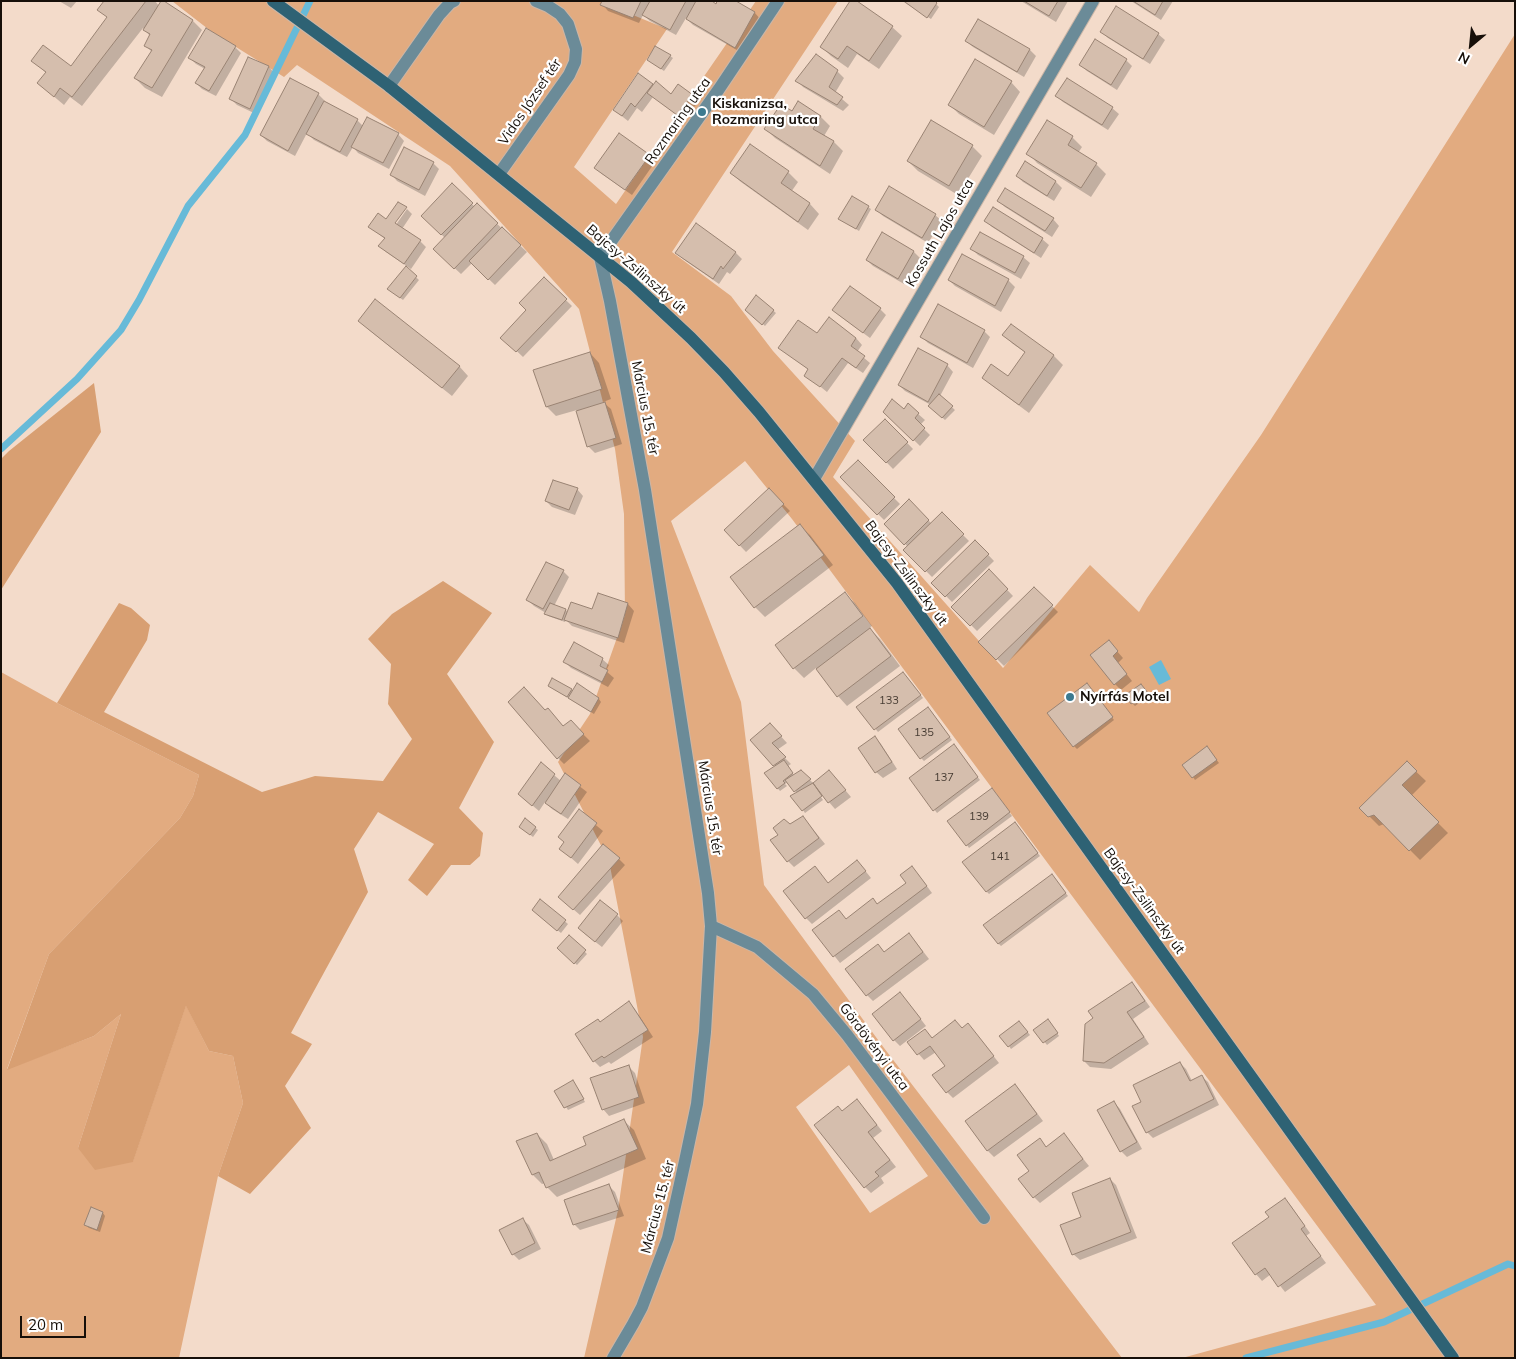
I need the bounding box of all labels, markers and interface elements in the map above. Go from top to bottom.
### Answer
north arrow [1446,20,1496,70]
text: N [1455,48,1473,69]
street label: Vidos József tér [495,56,565,148]
street label: Rozmaring utca [642,74,714,168]
place label: Kiskanizsa, Rozmaring utca [712,96,818,128]
marker: Kiskanizsa, Rozmaring utca [696,106,708,118]
street label: Kossuth Lajos utca [902,176,978,290]
street label: Bajcsy-Zsilinszky út [583,221,689,317]
street label: Március 15. tér [628,360,662,456]
street label: Bajcsy-Zsilinszky út [861,517,951,629]
place label: Nyírfás Motel [1080,689,1169,705]
marker: Nyírfás Motel [1064,691,1076,703]
house number: 133 [879,694,899,708]
house number: 135 [914,726,934,740]
street label: Március 15. tér [694,760,726,856]
house number: 137 [934,771,954,785]
house number: 139 [969,810,989,824]
street label: Bajcsy-Zsilinszky út [1100,845,1188,957]
house number: 141 [990,850,1010,864]
street label: Gördövényi utca [836,1000,912,1094]
street label: Március 15. tér [638,1159,678,1255]
scale bar [22,1306,89,1338]
text: 20 m [28,1315,63,1334]

